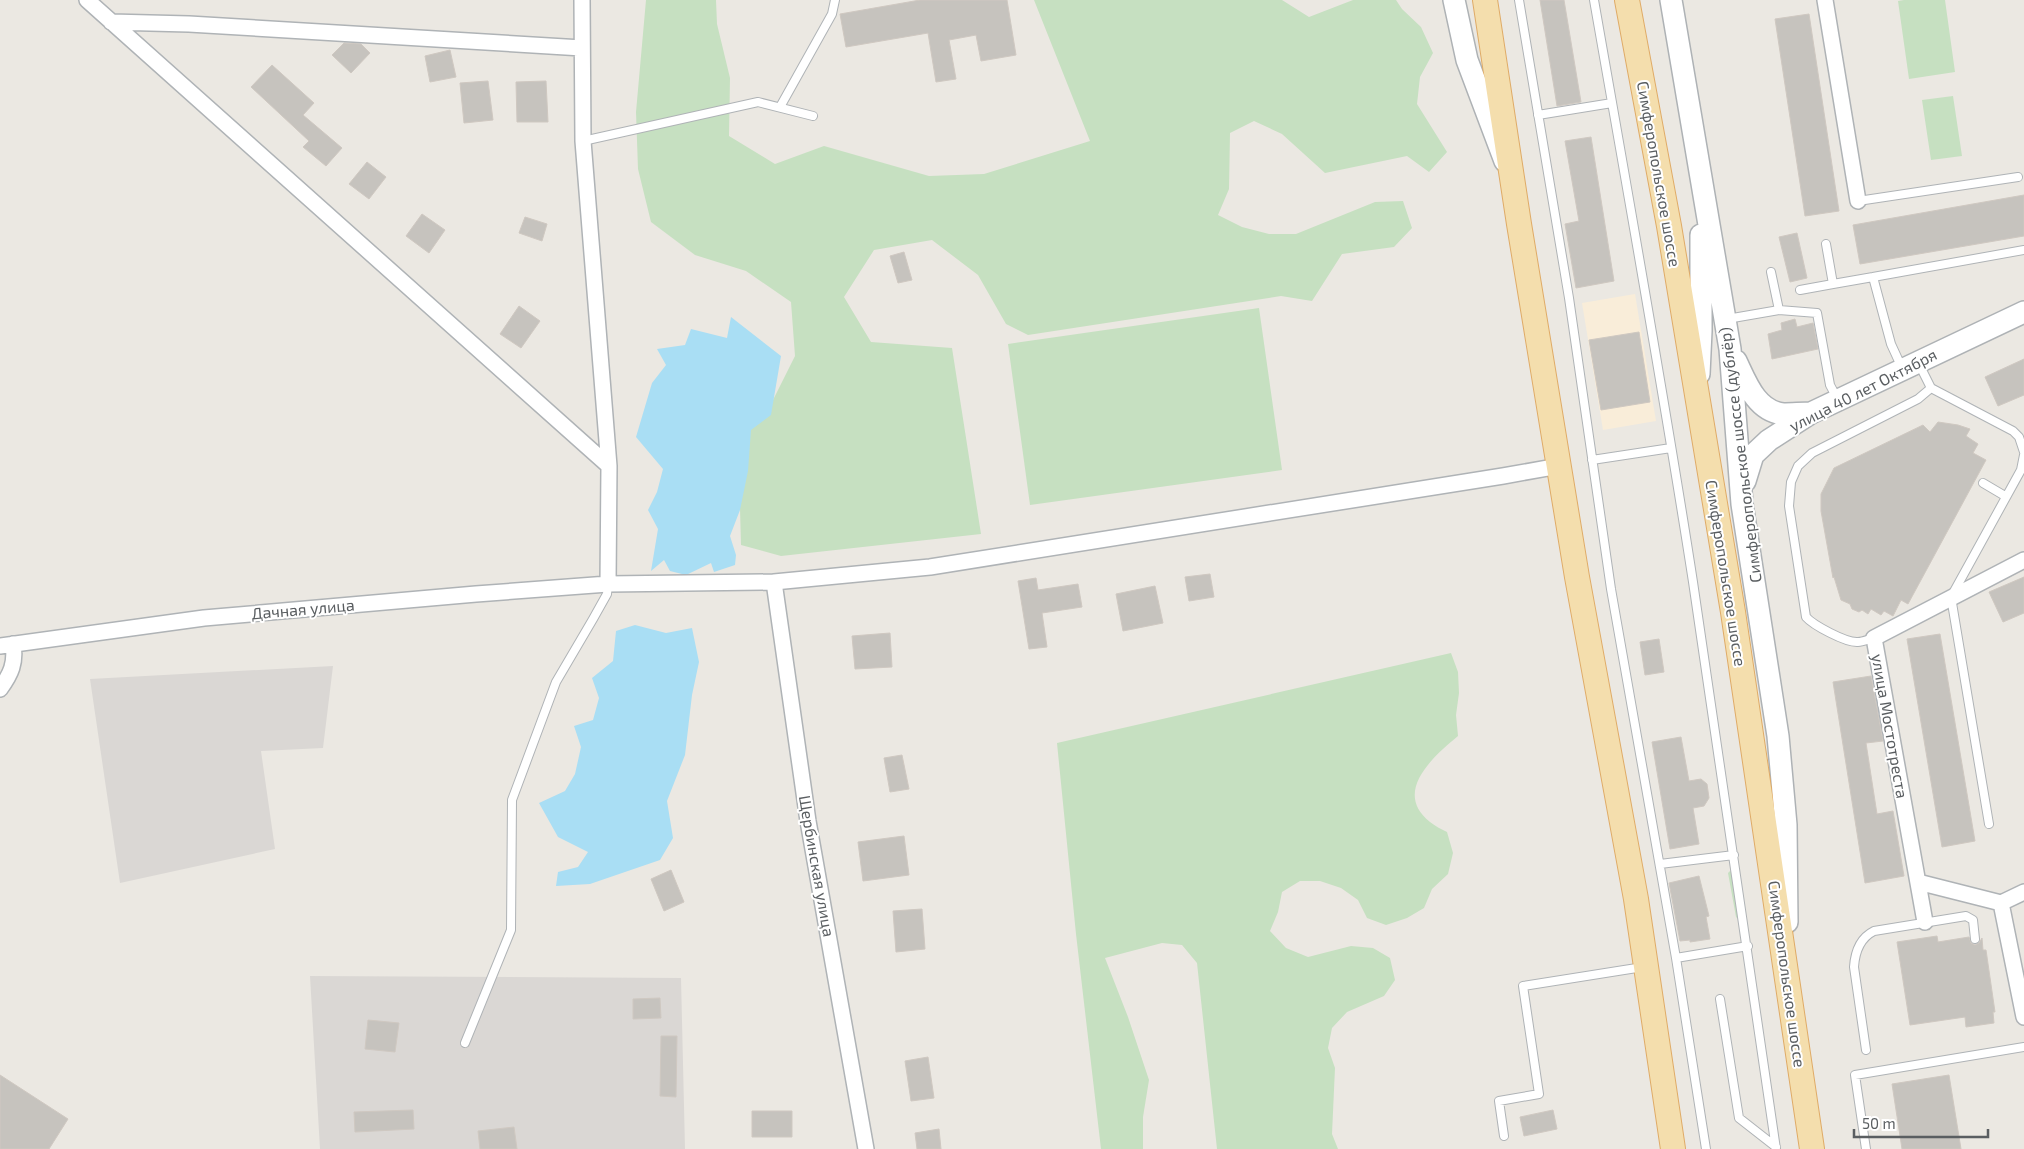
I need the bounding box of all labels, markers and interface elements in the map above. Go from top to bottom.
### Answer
street label: Симферопольское шоссе [1634,79,1685,268]
street label: Симферопольское шоссе (дублёр) [1715,326,1765,584]
street label: улица 40 лет Октября [1786,344,1940,436]
street label: Симферопольское шоссе [1702,478,1750,668]
street label: Дачная улица [251,595,355,623]
street label: улица Мостотреста [1867,652,1913,800]
street label: Щербинская улица [795,794,839,938]
street label: Симферопольское шоссе [1765,879,1810,1069]
scale bar [1854,1106,1988,1138]
text: 50 m [1862,1114,1896,1132]

